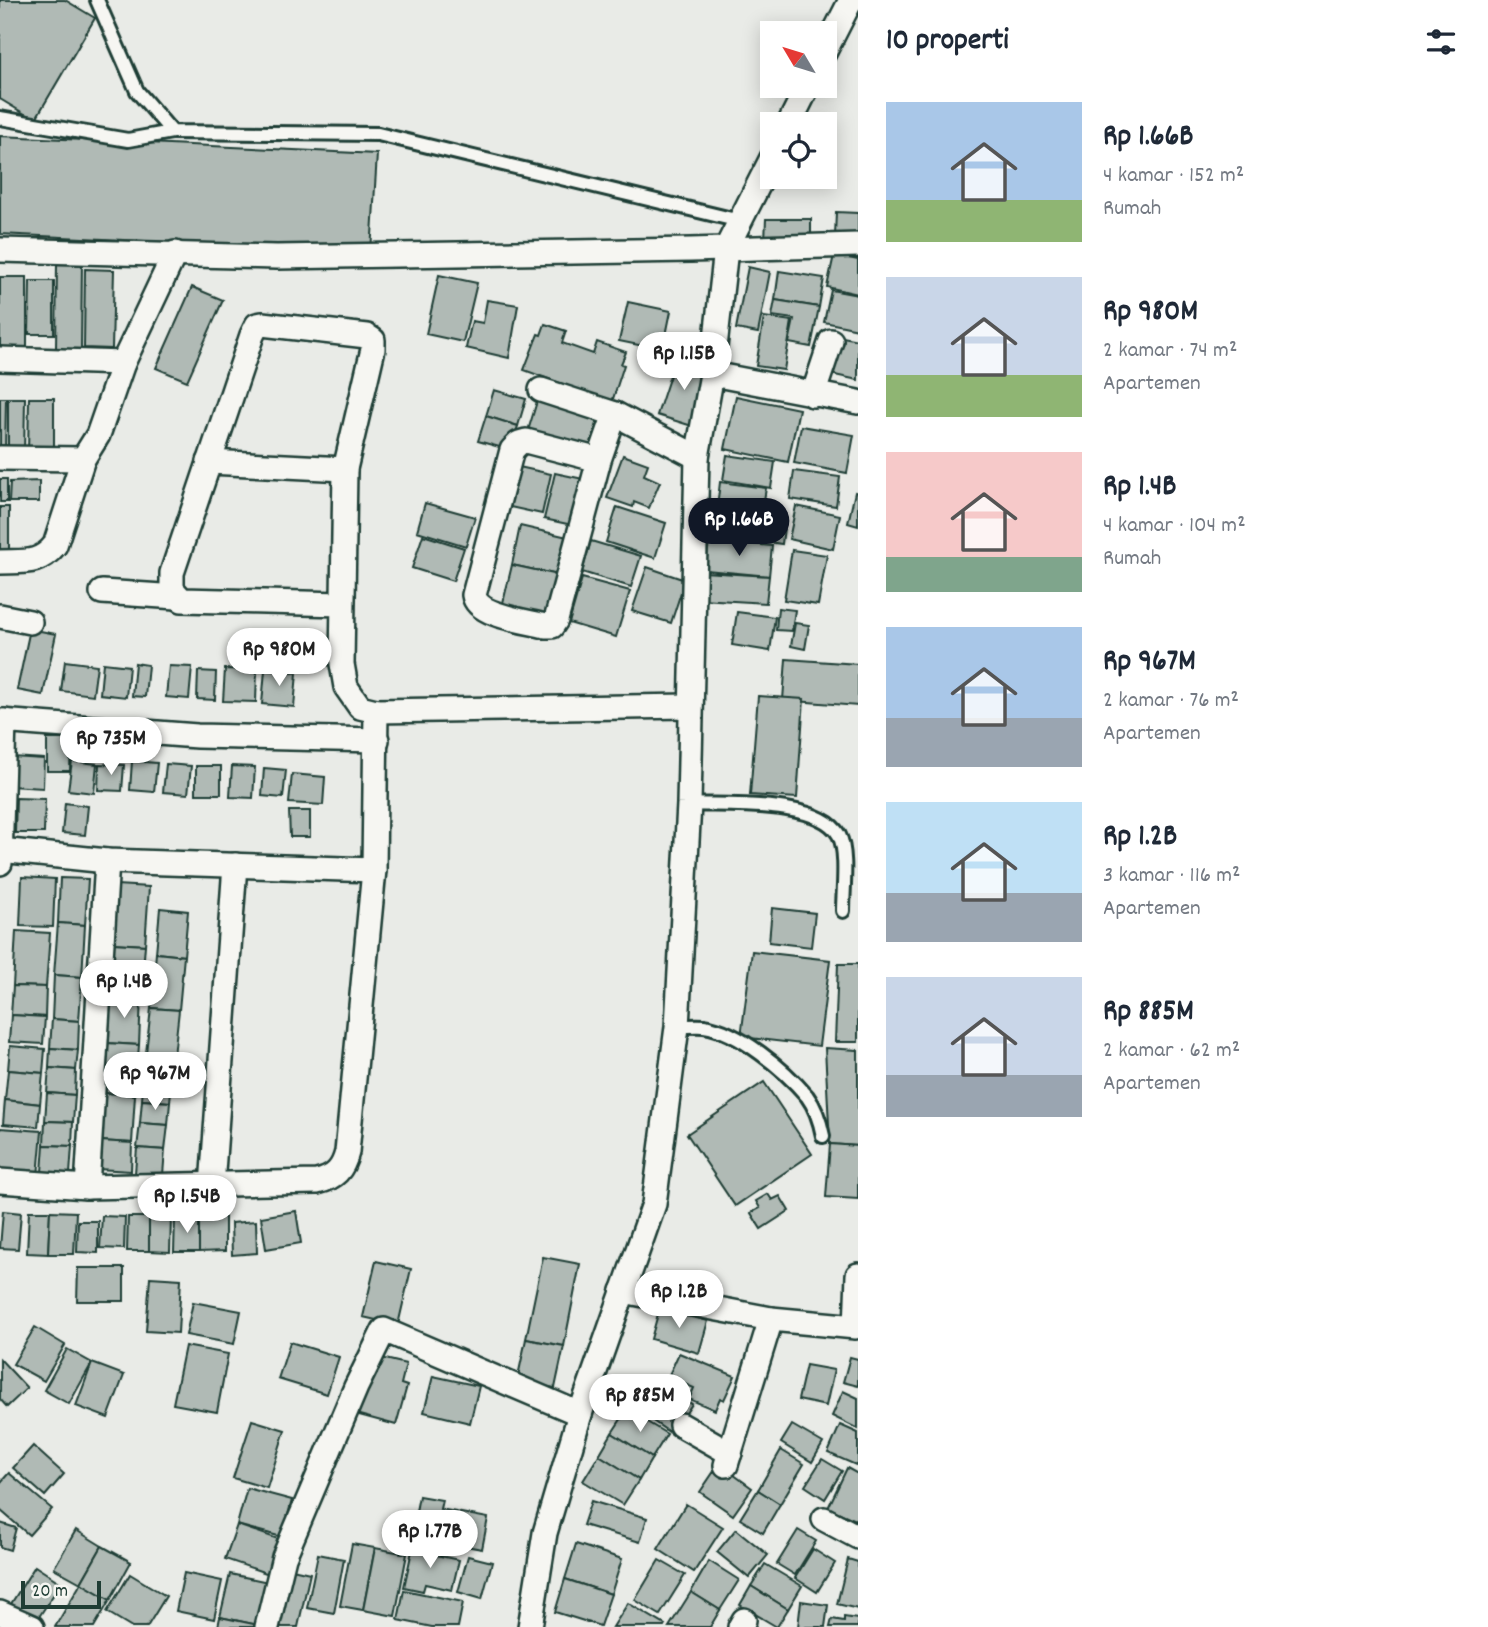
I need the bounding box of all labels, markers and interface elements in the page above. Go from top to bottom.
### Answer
north arrow [760,21,836,98]
map controls [760,21,837,189]
text: 10 properti [886,21,1009,64]
icon: filters [1422,23,1460,61]
button: locate [760,112,837,189]
text: Rp 1.66B [1103,117,1193,160]
icon: home [942,130,1026,214]
text: 4 kamar · 152 m² [1103,160,1244,193]
text: Rumah [1103,193,1161,226]
text: Rp 980M [1103,292,1198,335]
icon: home [942,305,1026,389]
pin: Rp 1.15B [612,332,756,392]
text: 2 kamar · 74 m² [1103,335,1237,368]
text: Rp 1.15B [653,338,715,371]
text: Apartemen [1103,368,1201,401]
text: Rp 1.4B [1103,467,1177,510]
icon: home [942,480,1026,564]
pin: Rp 1.66B [667,498,811,558]
text: Rp 1.66B [704,504,774,537]
text: 4 kamar · 104 m² [1103,510,1246,543]
text: Rumah [1103,543,1161,576]
pin: Rp 980M [214,628,344,688]
text: Rp 980M [243,634,315,667]
text: Rp 967M [1103,642,1196,685]
icon: home [942,655,1026,739]
text: 2 kamar · 76 m² [1103,685,1239,718]
pin: Rp 735M [46,718,176,777]
text: Apartemen [1103,718,1201,751]
text: Rp 735M [76,723,146,756]
text: Rp 1.2B [1103,817,1177,860]
icon: home [942,830,1026,914]
text: 3 kamar · 116 m² [1103,860,1240,893]
text: Apartemen [1103,893,1201,926]
pin: Rp 1.4B [59,960,189,1020]
text: Rp 1.4B [96,966,152,999]
text: Rp 885M [1103,992,1194,1035]
icon: home [942,1005,1026,1089]
text: 2 kamar · 62 m² [1103,1035,1240,1068]
pin: Rp 967M [90,1052,220,1112]
text: Rp 967M [119,1058,191,1091]
text: Apartemen [1103,1068,1201,1101]
pin: Rp 1.54B [115,1176,259,1235]
text: Rp 1.54B [153,1181,221,1214]
pin: Rp 1.2B [614,1270,744,1330]
text: Rp 1.2B [651,1276,707,1309]
pin: Rp 885M [575,1374,705,1434]
text: Rp 885M [605,1380,675,1413]
pin: Rp 1.77B [358,1510,502,1570]
text: Rp 1.77B [398,1516,462,1549]
scale bar [21,1578,102,1610]
text: 20 m [32,1579,68,1606]

